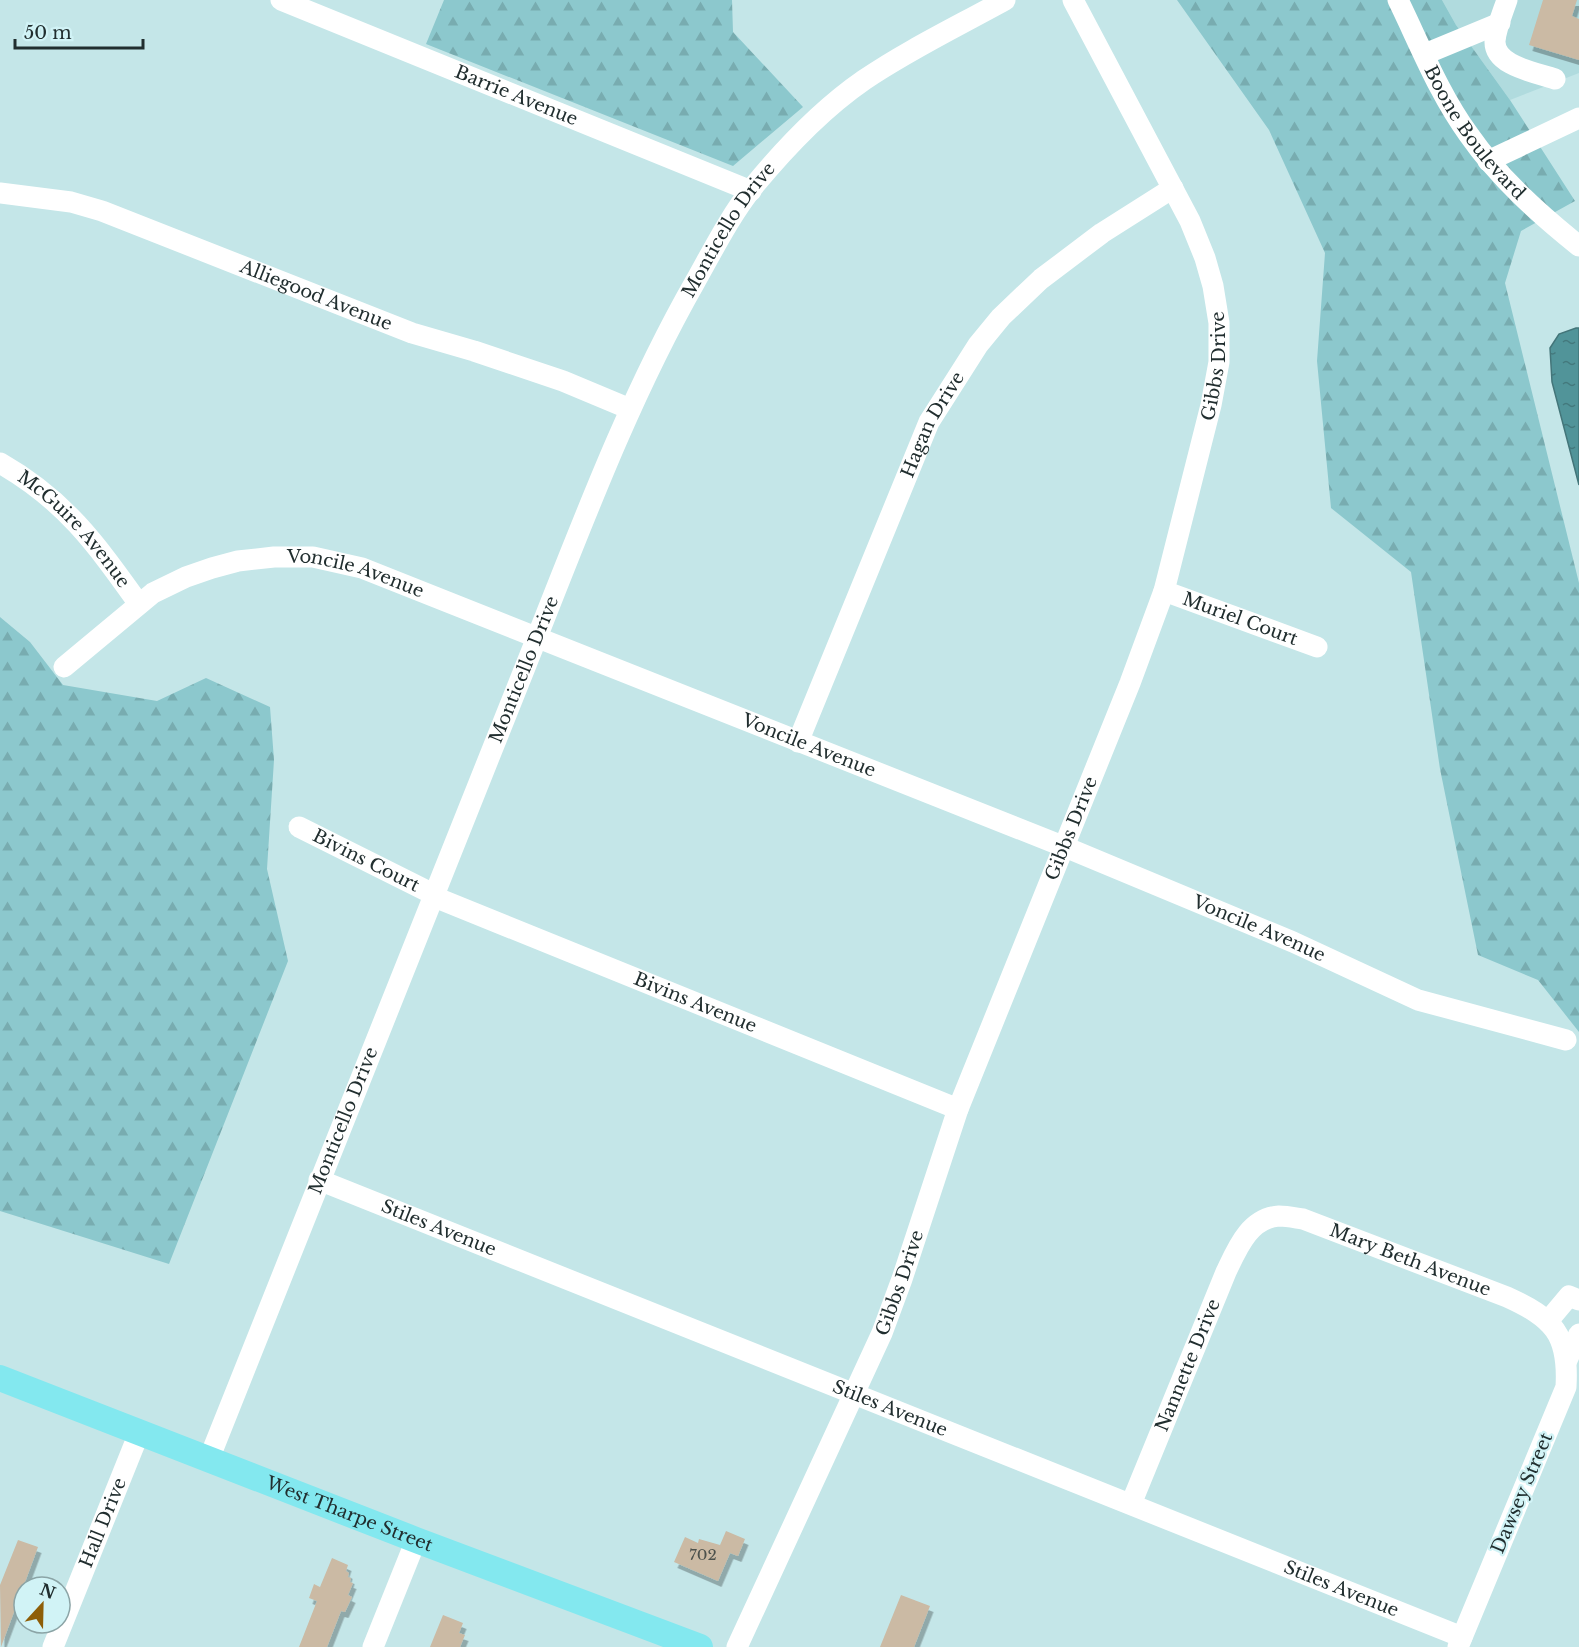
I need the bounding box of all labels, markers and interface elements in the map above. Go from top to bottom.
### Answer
scale bar [15,12,142,50]
text: 50 m [24,22,72,44]
street label: Barrie Avenue [452,61,581,130]
street label: Boone Boulevard [1420,62,1530,204]
street label: Monticello Drive [677,158,780,301]
street label: Alliegood Avenue [236,255,395,335]
street label: Gibbs Drive [1196,310,1230,423]
street label: Hagan Drive [896,368,969,481]
street label: McGuire Avenue [13,466,135,592]
street label: Voncile Avenue [286,546,427,602]
street label: Muriel Court [1179,588,1301,650]
street label: Monticello Drive [485,593,563,746]
street label: Voncile Avenue [738,709,879,782]
street label: Gibbs Drive [1040,773,1102,884]
street label: Bivins Court [309,825,423,897]
street label: Voncile Avenue [1189,890,1329,966]
street label: Bivins Avenue [631,968,760,1037]
street label: Monticello Drive [304,1044,382,1197]
street label: Stiles Avenue [378,1195,499,1261]
street label: Mary Beth Avenue [1327,1219,1494,1301]
street label: Gibbs Drive [871,1227,928,1339]
street label: Nannette Drive [1151,1296,1225,1435]
street label: Stiles Avenue [829,1375,951,1441]
street label: Dawsey Street [1487,1429,1557,1557]
street label: West Tharpe Street [262,1471,436,1556]
street label: Hall Drive [75,1474,131,1571]
house number: 702 [689,1545,717,1564]
street label: Stiles Avenue [1281,1556,1402,1622]
north arrow [12,1575,72,1635]
text: N [37,1579,58,1603]

